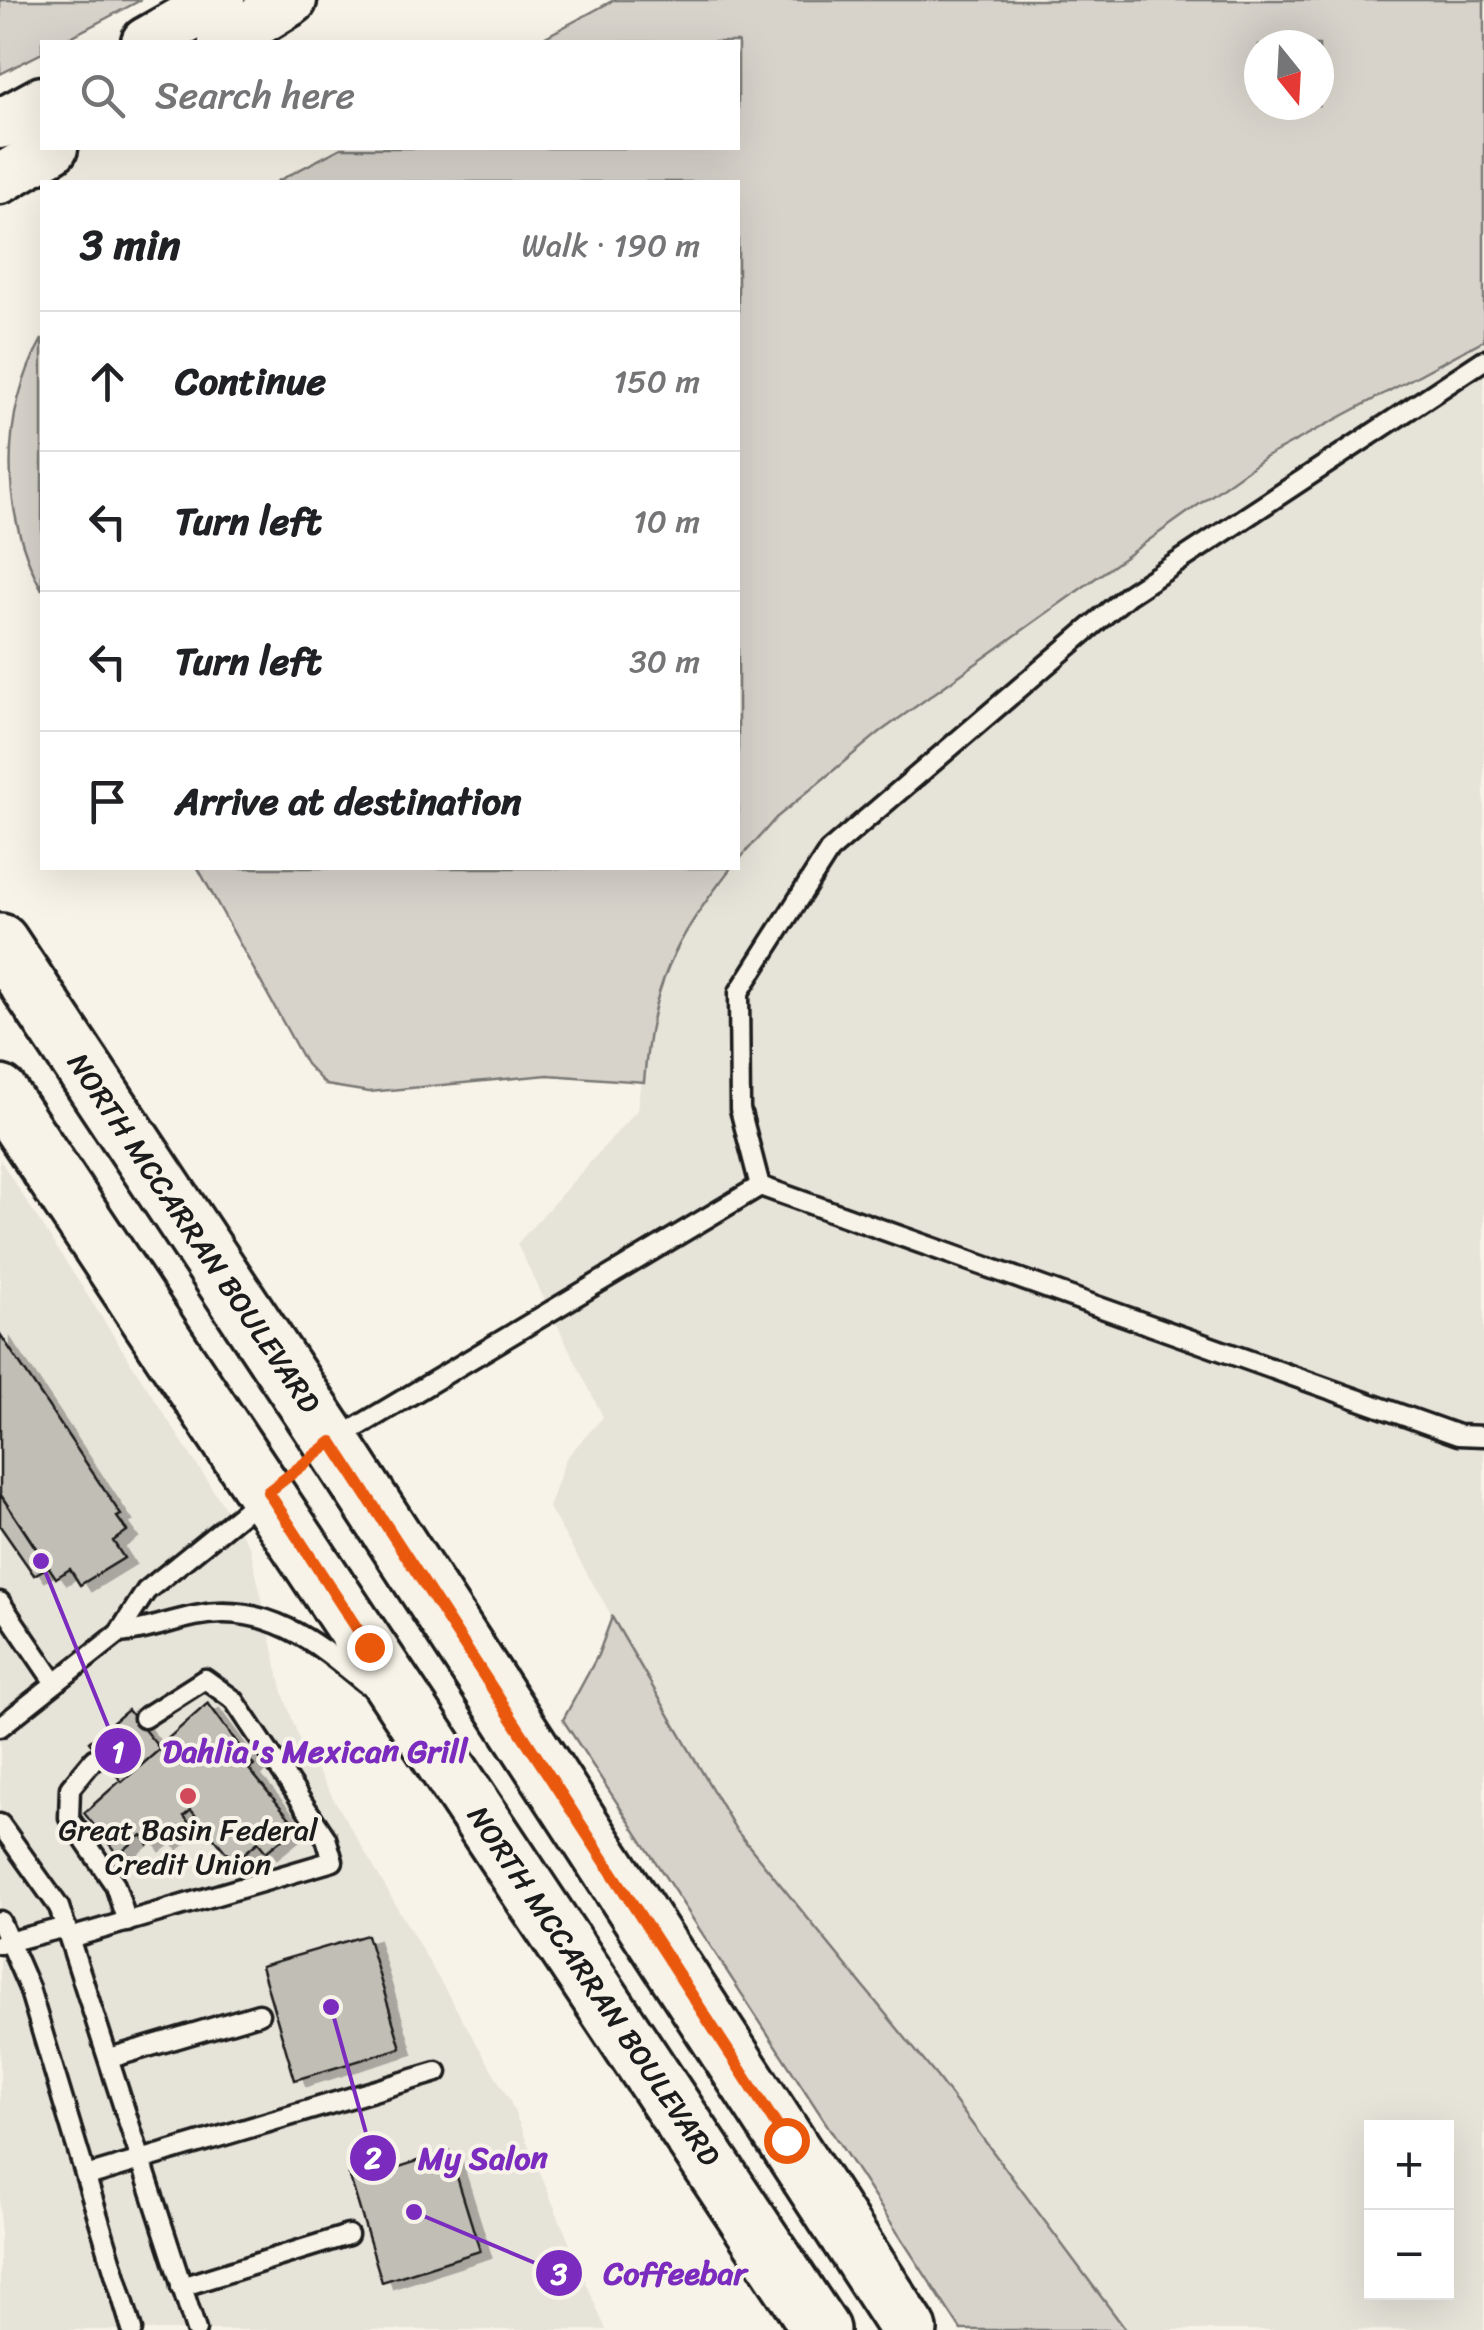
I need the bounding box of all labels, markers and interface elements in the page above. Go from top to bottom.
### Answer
north arrow [1244,30,1334,120]
search box [40,40,740,150]
text: Search here [155,62,355,129]
icon: search [75,68,130,123]
text: 3 min [80,208,180,282]
text: Walk · 190 m [521,217,700,274]
text: Continue [175,348,326,415]
text: 150 m [614,353,700,410]
icon: ahead [80,354,135,409]
text: Turn left [175,488,321,555]
text: 10 m [633,493,700,550]
icon: left [80,494,135,549]
text: Turn left [175,628,321,695]
text: 30 m [629,633,700,690]
icon: left [80,634,135,689]
text: Arrive at destination [175,768,522,835]
icon: arrive [80,774,135,829]
street label: NORTH MCCARRAN BOULEVARD [52,1041,336,1425]
route end [347,1625,393,1671]
callout: Dahlia's Mexican Grill [93,1720,488,1782]
text: Dahlia's Mexican Grill [162,1723,469,1780]
text: 1 [112,1725,125,1779]
marker: Great Basin Federal Credit Union [177,1785,199,1807]
street label: NORTH MCCARRAN BOULEVARD [452,1794,736,2178]
place label: Great Basin Federal Credit Union [58,1803,319,1891]
route start [764,2118,810,2164]
map controls [1364,2120,1454,2300]
button: + [1364,2120,1454,2210]
callout: My Salon [348,2127,568,2189]
text: My Salon [417,2130,549,2187]
text: 2 [364,2131,382,2185]
button: − [1364,2210,1454,2300]
callout: Coffeebar [534,2242,767,2304]
text: Coffeebar [602,2245,749,2302]
text: 3 [550,2247,568,2301]

